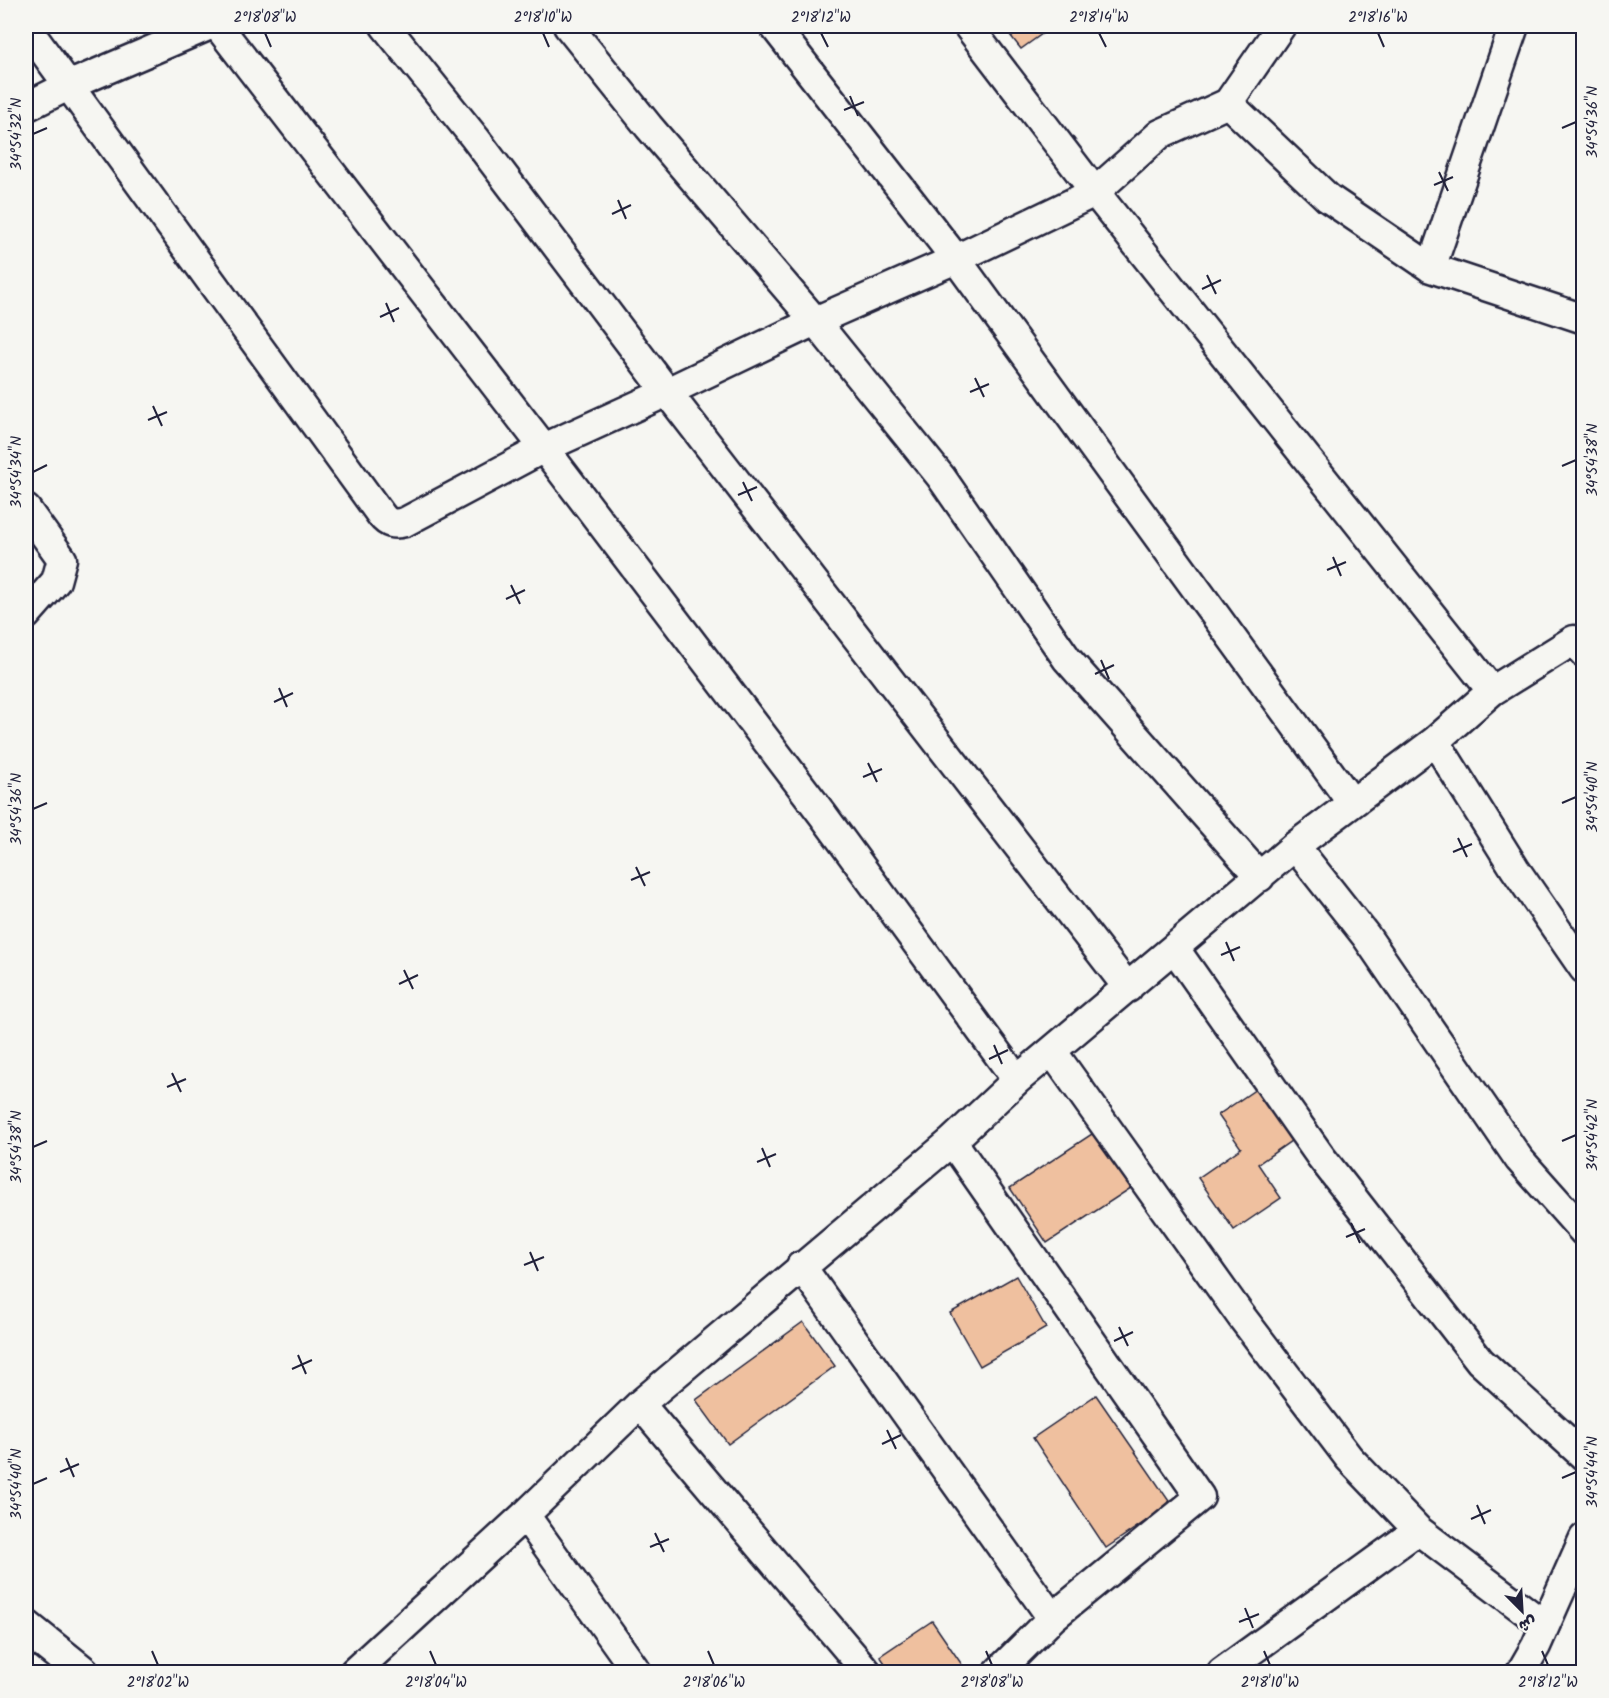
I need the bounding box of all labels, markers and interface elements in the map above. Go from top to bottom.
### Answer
text: 2°18'08"W [234,6,297,30]
text: 2°18'10"W [514,6,573,30]
text: 2°18'12"W [791,6,851,30]
text: 2°18'14"W [1069,6,1129,30]
text: 2°18'16"W [1348,6,1408,30]
text: 34°54'36"N [1581,86,1605,158]
text: 34°54'32"N [5,98,29,170]
text: 34°54'38"N [1581,423,1605,497]
text: 34°54'34"N [5,436,29,508]
text: 34°54'40"N [1581,761,1605,833]
text: 34°54'36"N [5,773,29,845]
text: 34°54'42"N [1581,1099,1605,1171]
text: 34°54'38"N [5,1110,29,1184]
text: 34°54'44"N [1581,1436,1605,1508]
text: 34°54'40"N [5,1448,29,1520]
north arrow [1492,1581,1552,1641]
text: ش [1514,1608,1541,1638]
text: 2°18'02"W [127,1671,190,1695]
text: 2°18'04"W [405,1671,467,1695]
text: 2°18'06"W [683,1671,745,1695]
text: 2°18'08"W [961,1671,1024,1695]
text: 2°18'10"W [1241,1671,1300,1695]
text: 2°18'12"W [1518,1671,1578,1695]

